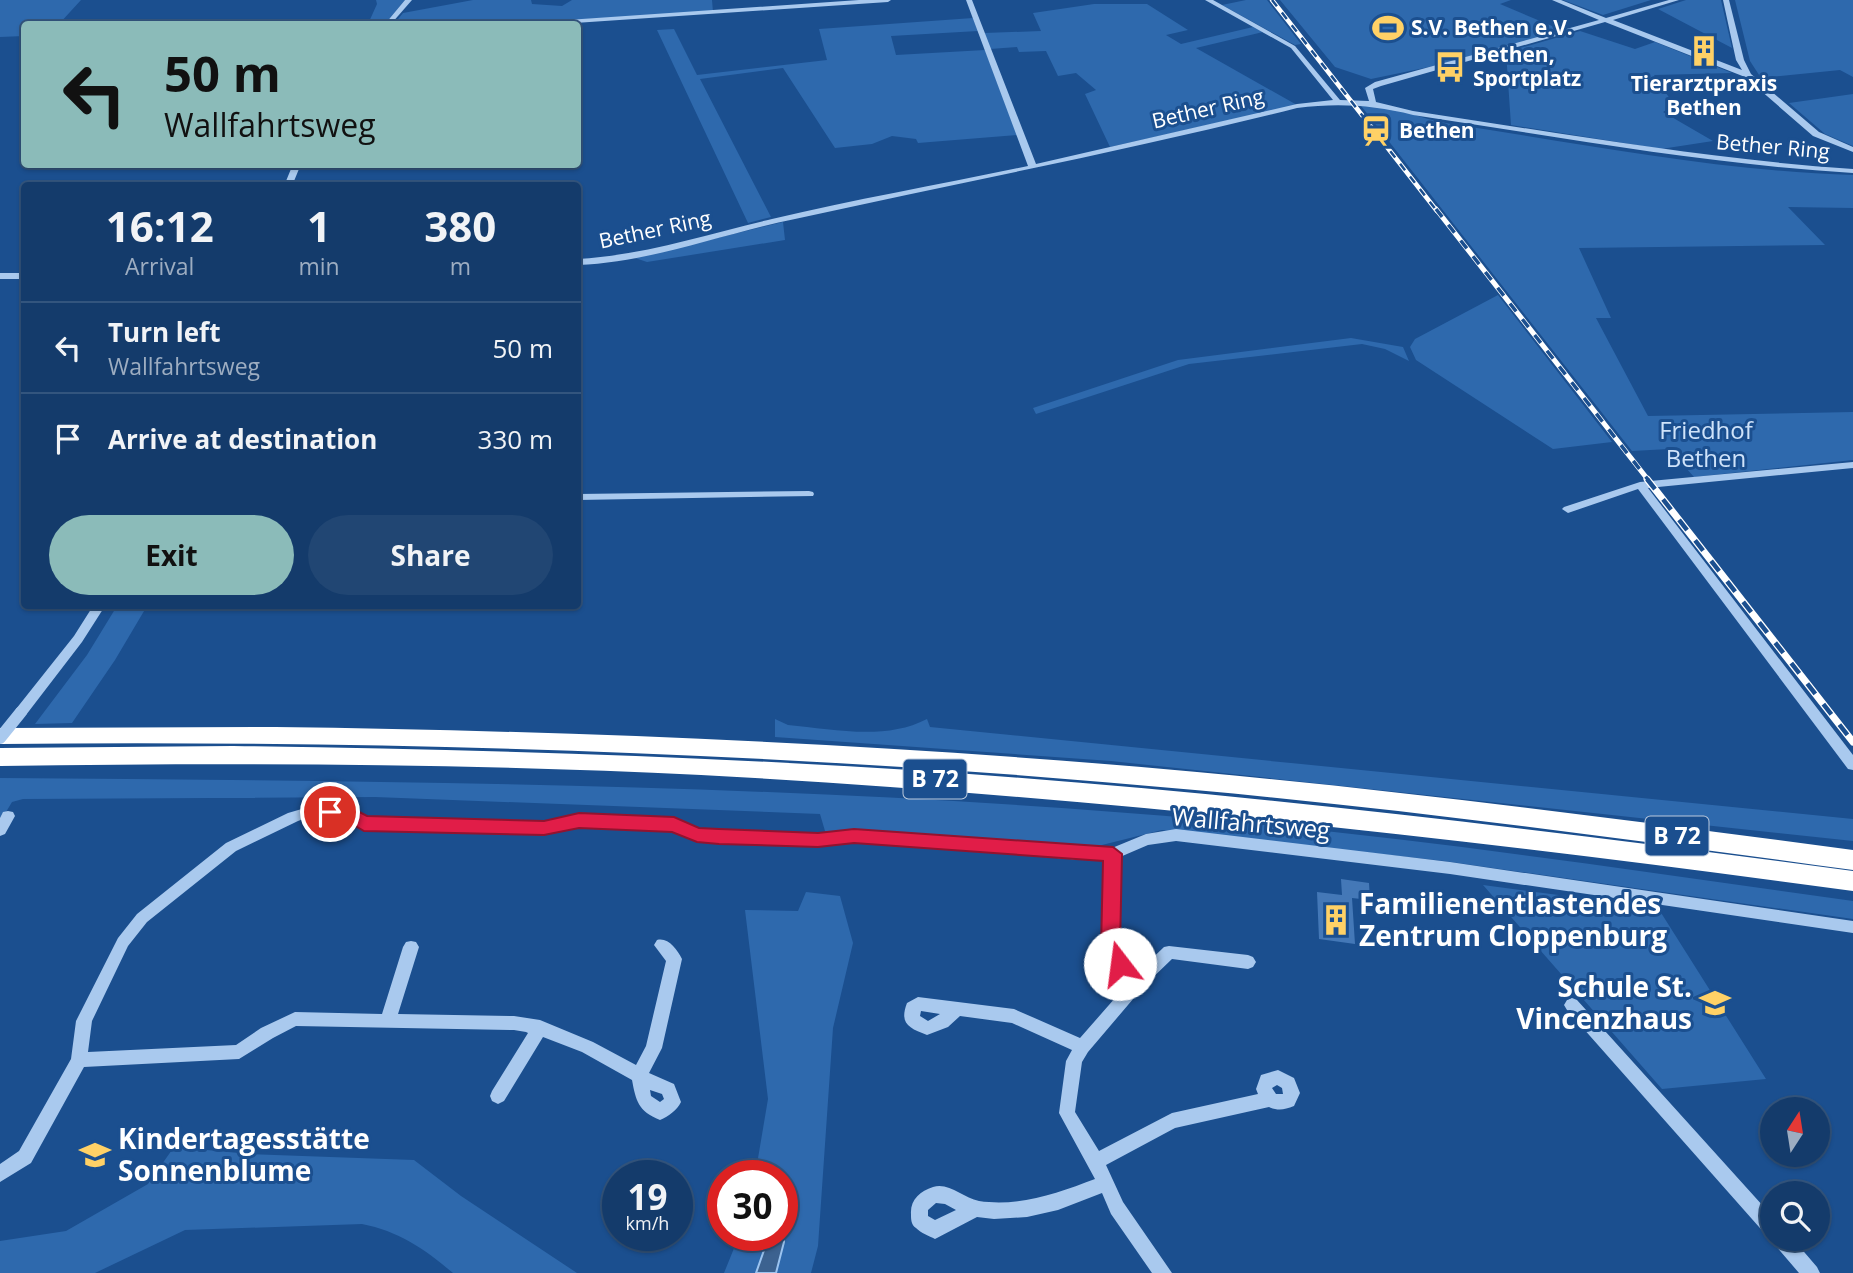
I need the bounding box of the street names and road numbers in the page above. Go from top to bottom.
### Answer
street label: Bether Ring [1149,82,1267,135]
street label: Bether Ring [1715,127,1831,165]
street label: Bether Ring [596,203,714,255]
road number: B 72 [904,760,967,799]
street label: Wallfahrtsweg [1171,799,1332,846]
road number: B 72 [1646,816,1708,856]

